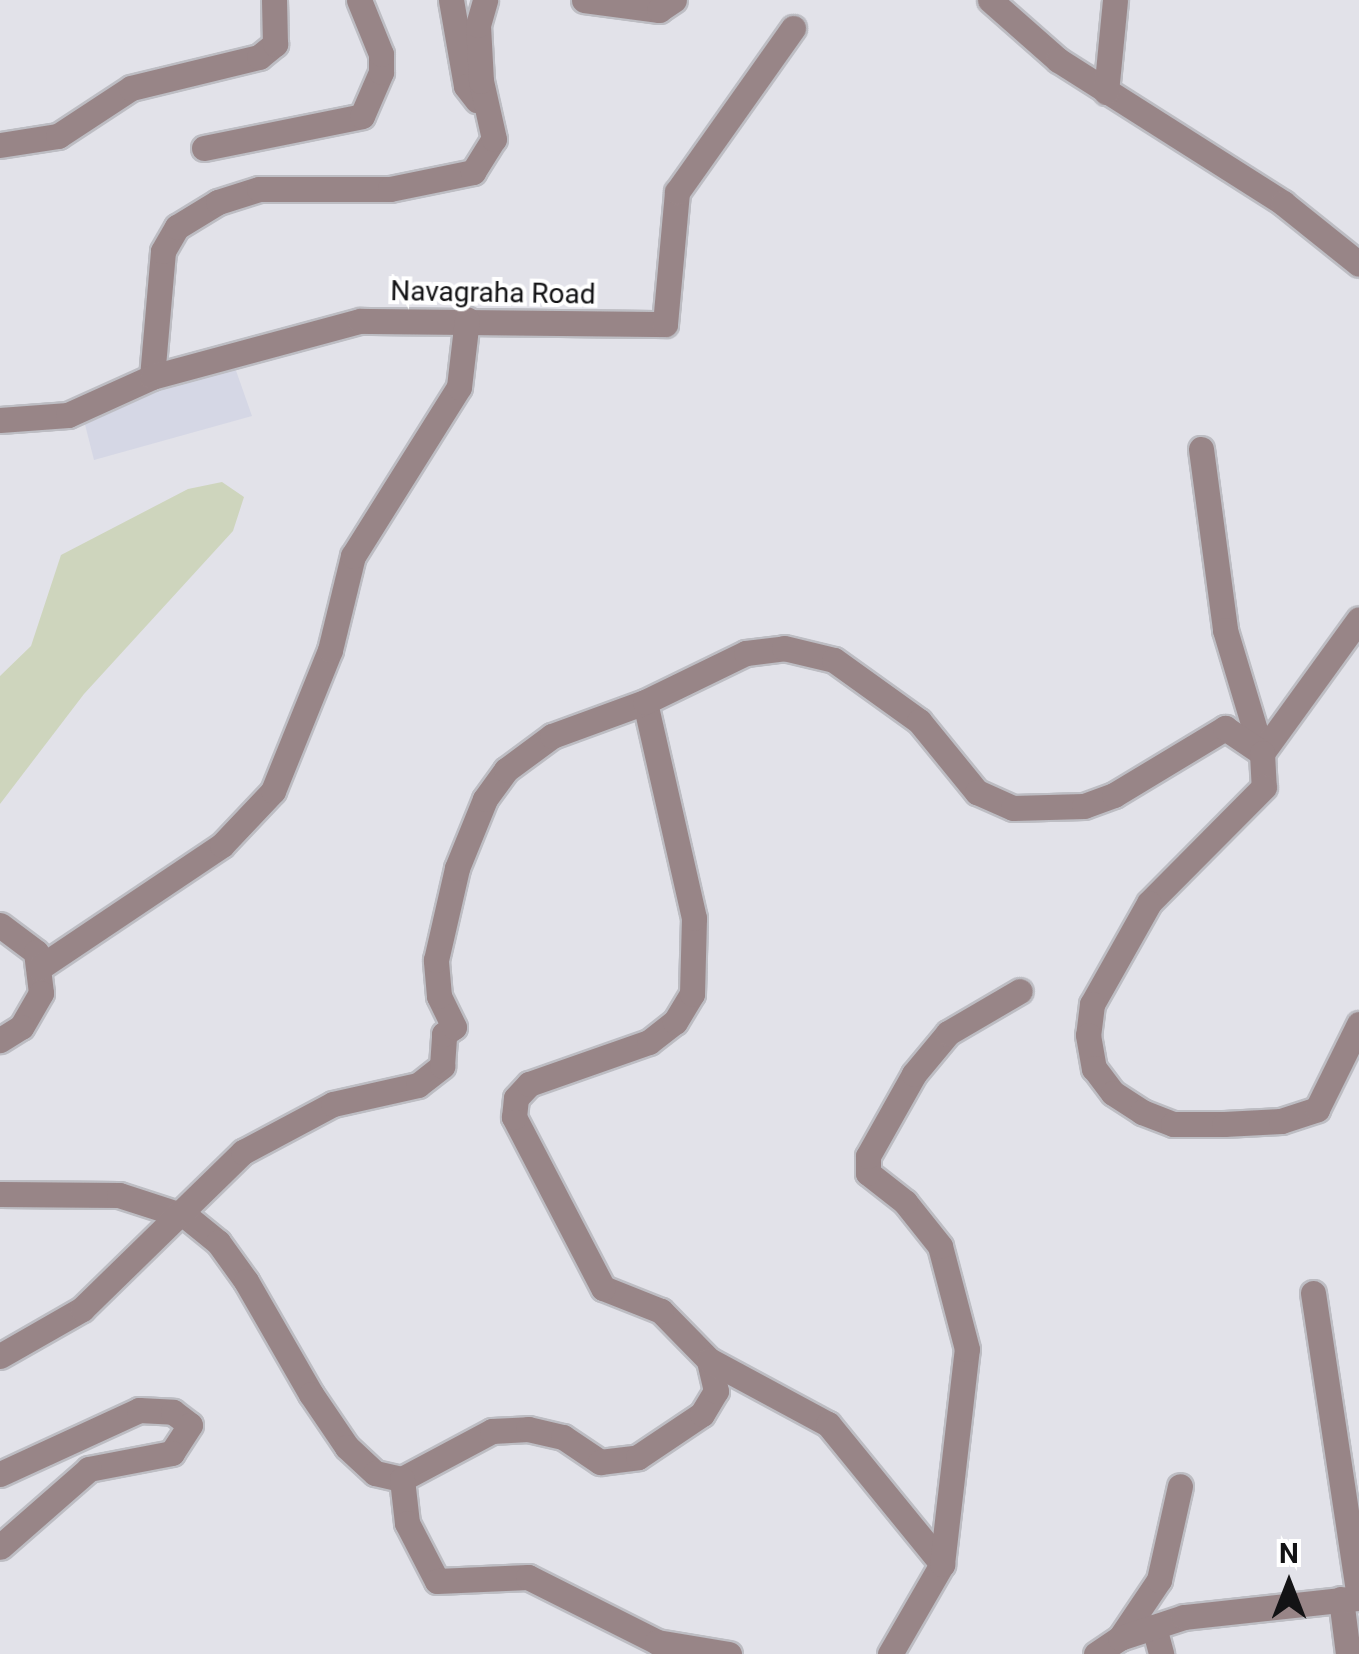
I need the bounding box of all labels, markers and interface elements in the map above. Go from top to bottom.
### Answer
street label: Navagraha Road [390,274,596,312]
north arrow [1239,1534,1339,1634]
text: N [1279,1537,1299,1570]

